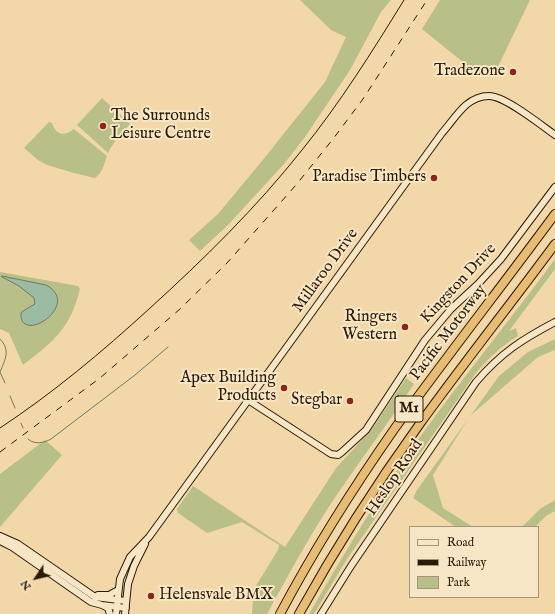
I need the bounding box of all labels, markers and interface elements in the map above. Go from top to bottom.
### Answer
place label: Tradezone [434,62,505,82]
marker: Tradezone [508,67,518,77]
place label: The Surrounds Leisure Centre [111,107,211,145]
marker: The Surrounds Leisure Centre [98,121,108,131]
place label: Paradise Timbers [312,168,426,188]
marker: Paradise Timbers [429,173,439,183]
street label: Millaroo Drive [289,225,363,317]
street label: Kingston Drive [417,240,501,328]
street label: Pacific Motorway [407,281,491,385]
place label: Ringers Western [342,308,397,346]
marker: Ringers Western [400,322,410,332]
place label: Apex Building Products [180,369,276,407]
marker: Apex Building Products [279,383,289,393]
place label: Stegbar [291,391,342,411]
marker: Stegbar [345,396,355,406]
road number: M1 [395,396,423,422]
street label: Heslop Road [363,436,427,520]
legend [409,526,539,598]
text: Road [447,535,474,550]
text: Railway [447,555,486,570]
north arrow [16,558,56,598]
text: Park [447,575,470,590]
text: N [18,577,35,593]
place label: Helensvale BMX [159,586,273,606]
marker: Helensvale BMX [146,591,156,601]

